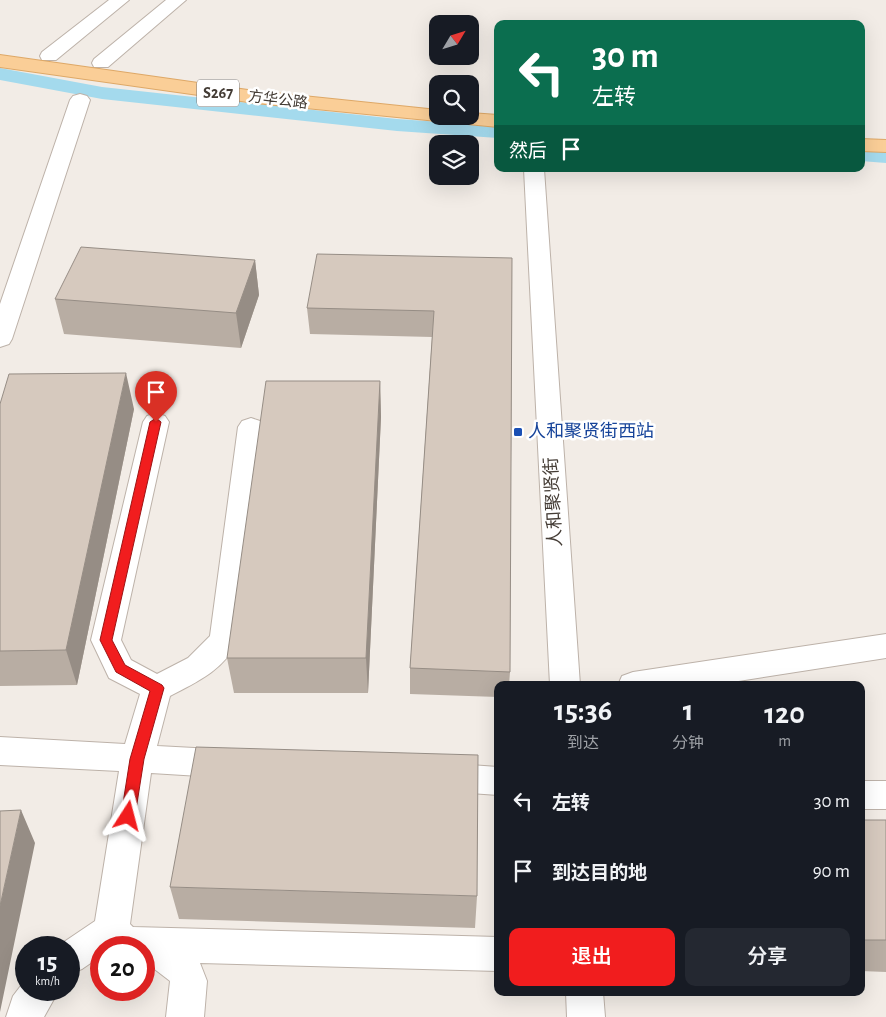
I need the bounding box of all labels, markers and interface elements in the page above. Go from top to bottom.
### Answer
north arrow [429,15,479,65]
map controls [429,15,479,185]
text: 30 m [592,39,659,74]
icon: left [509,40,574,105]
button: search [429,75,479,125]
road number: S267 [197,80,239,106]
text: 左转 [592,86,636,108]
street label: 方华公路 [247,87,309,111]
button: layers [429,135,479,185]
icon: arrive [557,135,585,163]
text: 然后 [509,142,547,161]
pin [135,371,177,422]
icon: arrive [142,378,170,406]
place label: 人和聚贤街西站 [528,421,654,441]
marker: 人和聚贤街西站 [512,426,524,438]
street label: 人和聚贤街 [541,457,565,548]
text: 15:36 [554,696,612,726]
text: 1 [683,696,694,726]
text: 120 [764,699,805,729]
text: m [778,733,791,749]
text: 到达 [567,735,599,751]
text: 分钟 [672,735,704,751]
icon: left [509,787,537,815]
position arrow [101,789,153,841]
text: 30 m [814,792,850,811]
text: 左转 [552,794,590,813]
icon: arrive [509,857,537,885]
text: 90 m [813,862,850,881]
text: 到达目的地 [552,864,647,883]
button: 退出 [509,928,675,986]
button: 分享 [685,928,850,986]
speed limit sign: 20 [90,936,155,1001]
text: 15 [38,950,57,975]
text: km/h [35,975,60,987]

